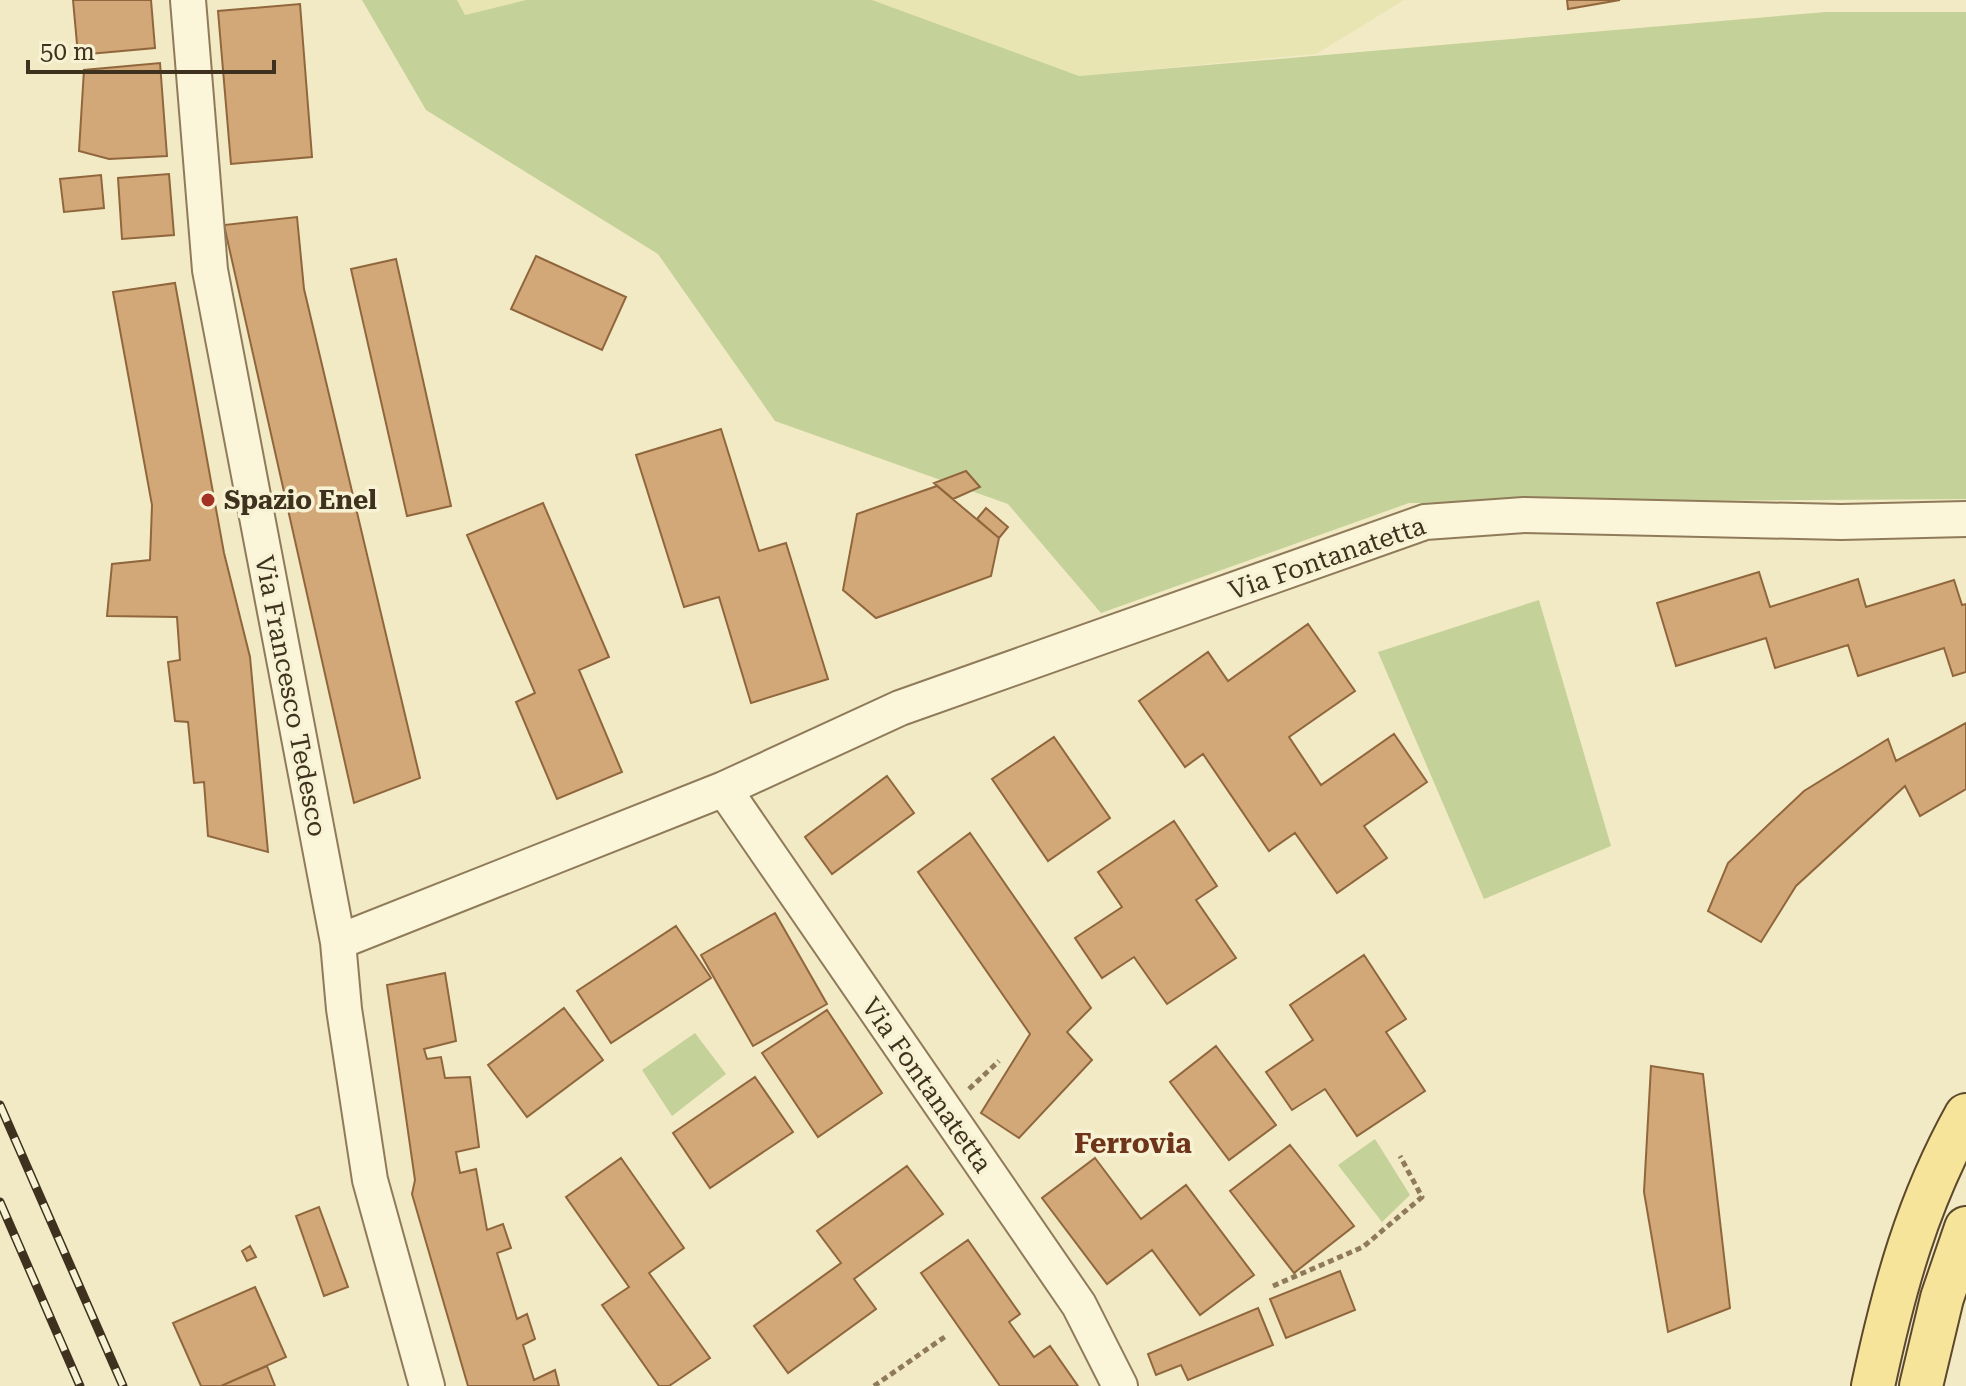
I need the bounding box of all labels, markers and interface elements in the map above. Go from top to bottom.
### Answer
scale bar [28,24,274,74]
text: 50 m [40,38,95,66]
place label: Spazio Enel [224,485,377,515]
marker: Spazio Enel [199,491,217,509]
street label: Via Fontanatetta [1225,510,1429,606]
street label: Via Francesco Tedesco [249,553,333,839]
street label: Via Fontanatetta [856,992,998,1178]
district label: Ferrovia [1074,1127,1192,1160]

